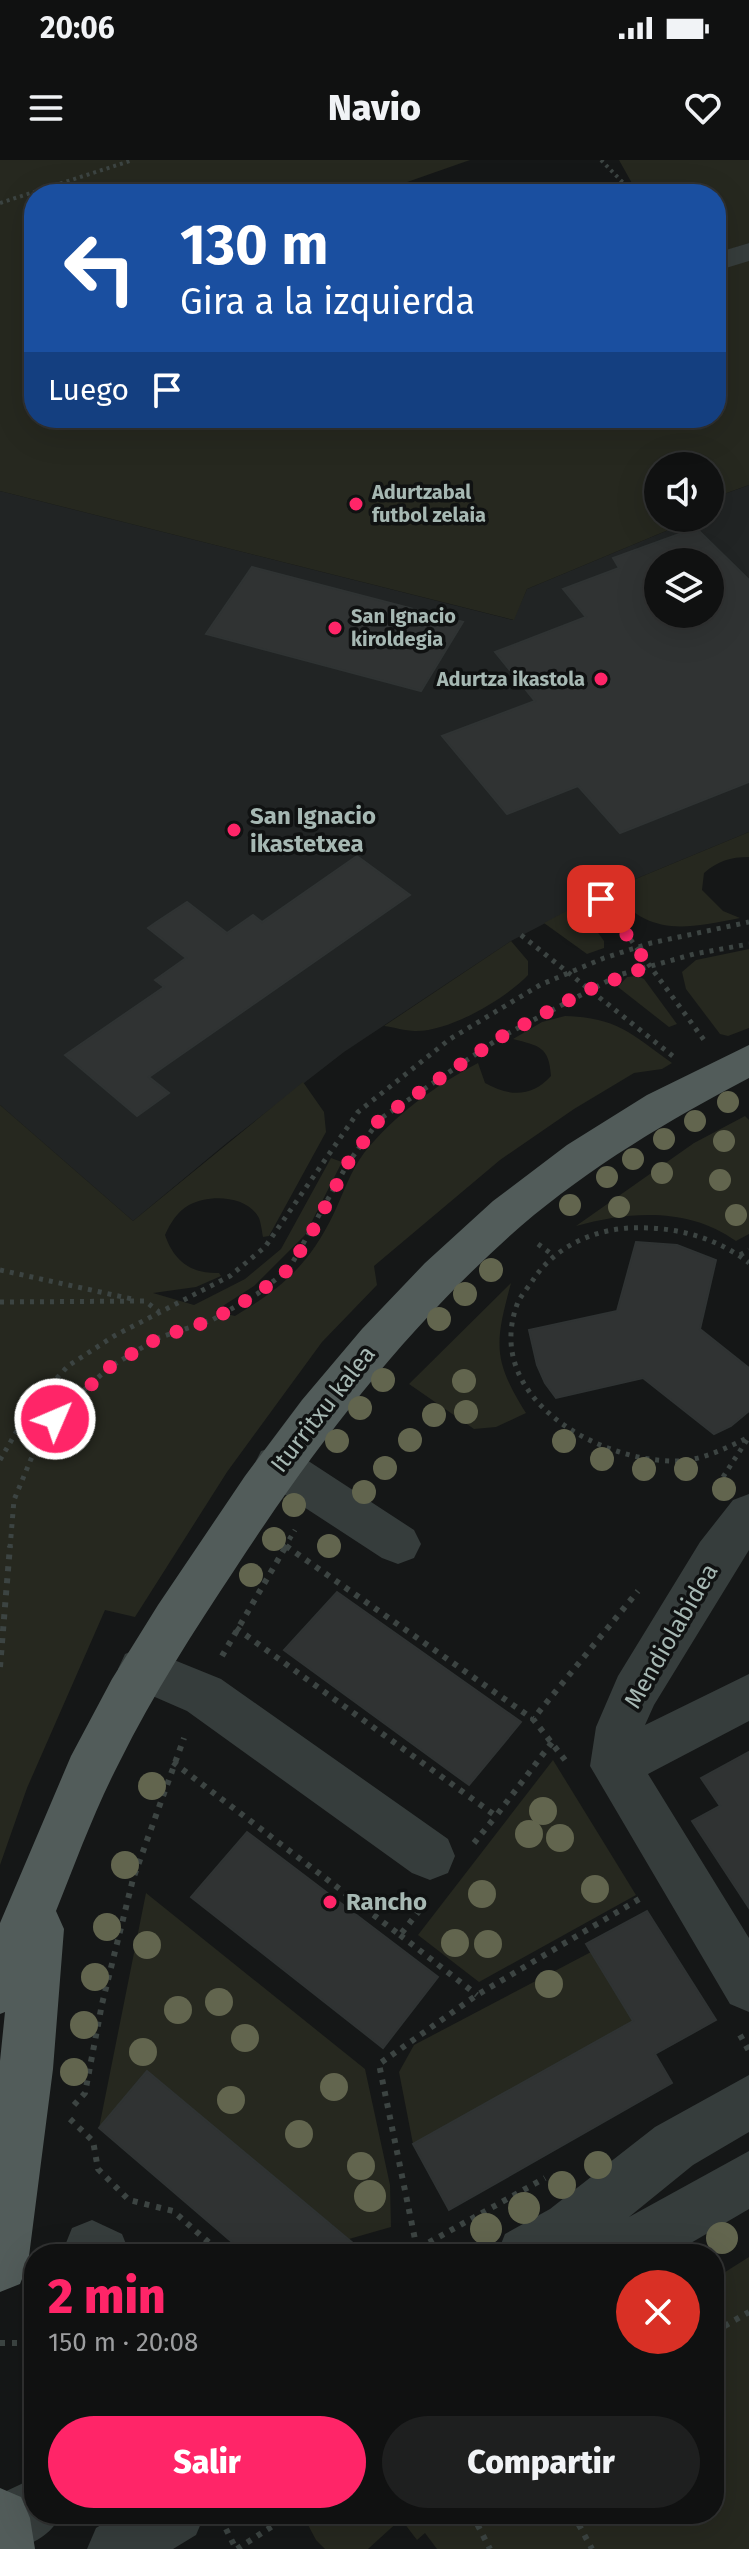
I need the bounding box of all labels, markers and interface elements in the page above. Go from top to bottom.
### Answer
text: 20:06 [40,10,115,46]
icon: menu [24,86,68,130]
text: Navio [328,86,421,130]
icon: heart [681,86,725,130]
text: 130 m [180,212,328,279]
icon: left [48,216,152,320]
text: Gira a la izquierda [180,280,475,324]
icon: arrive [145,368,189,412]
text: Luego [48,372,129,408]
map controls [644,452,724,628]
button: sound [644,452,724,532]
place label: Adurtzabal futbol zelaia [371,480,486,527]
marker: Adurtzabal futbol zelaia [347,495,365,513]
button: layers [644,548,724,628]
place label: San Ignacio kiroldegia [351,604,456,651]
marker: San Ignacio kiroldegia [326,619,344,637]
place label: Adurtza ikastola [436,667,585,691]
marker: Adurtza ikastola [592,670,610,688]
place label: San Ignacio ikastetxea [250,802,376,858]
marker: San Ignacio ikastetxea [225,821,243,839]
pin [567,865,635,933]
icon: arrive [579,877,623,921]
street label: Iturritxu kalea [265,1340,381,1478]
position arrow [13,1377,97,1461]
street label: Mendiolabidea [618,1559,724,1713]
place label: Rancho [346,1888,427,1916]
marker: Rancho [321,1893,339,1911]
text: 2 min [48,2268,166,2326]
button: close [616,2270,700,2354]
text: 150 m · 20:08 [48,2327,198,2358]
button: Salir [48,2416,366,2508]
button: Compartir [382,2416,700,2508]

